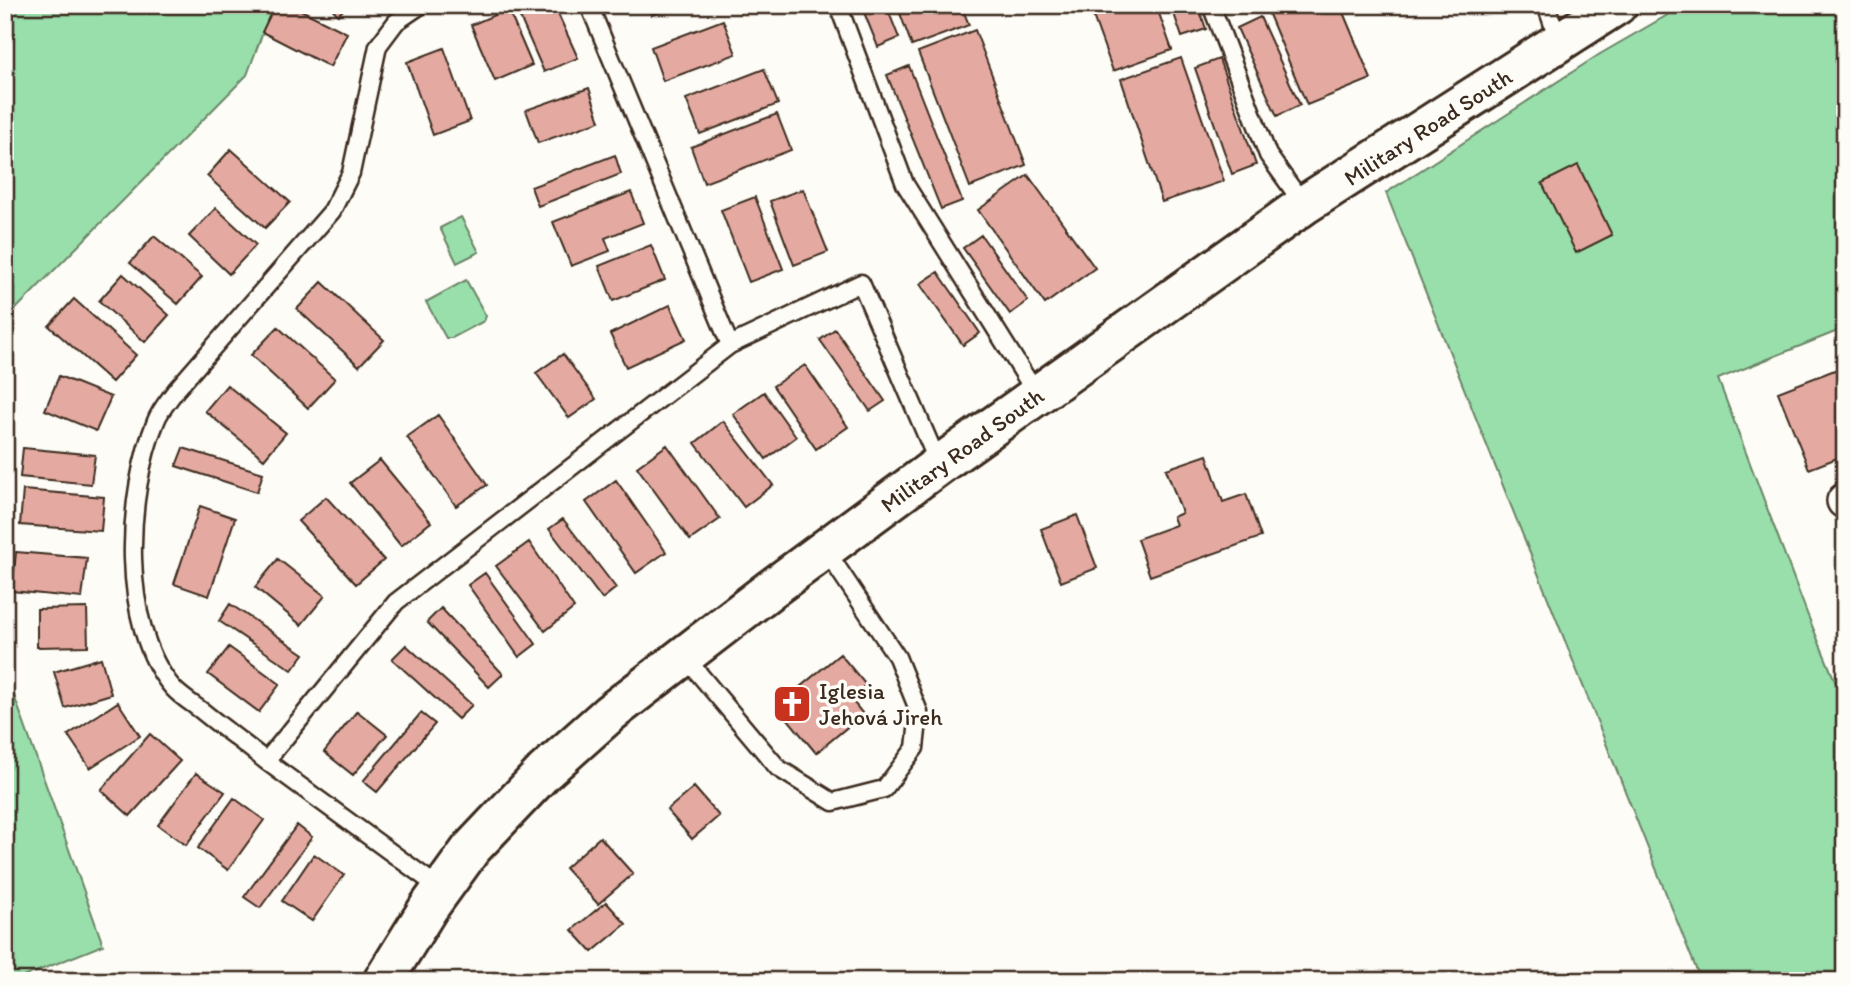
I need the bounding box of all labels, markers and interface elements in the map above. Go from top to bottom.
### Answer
street label: Military Road South [1339,62,1518,192]
street label: Military Road South [875,381,1049,519]
place label: Iglesia Jehová Jireh [819,677,943,731]
church icon: Iglesia Jehová Jireh [771,683,813,725]

